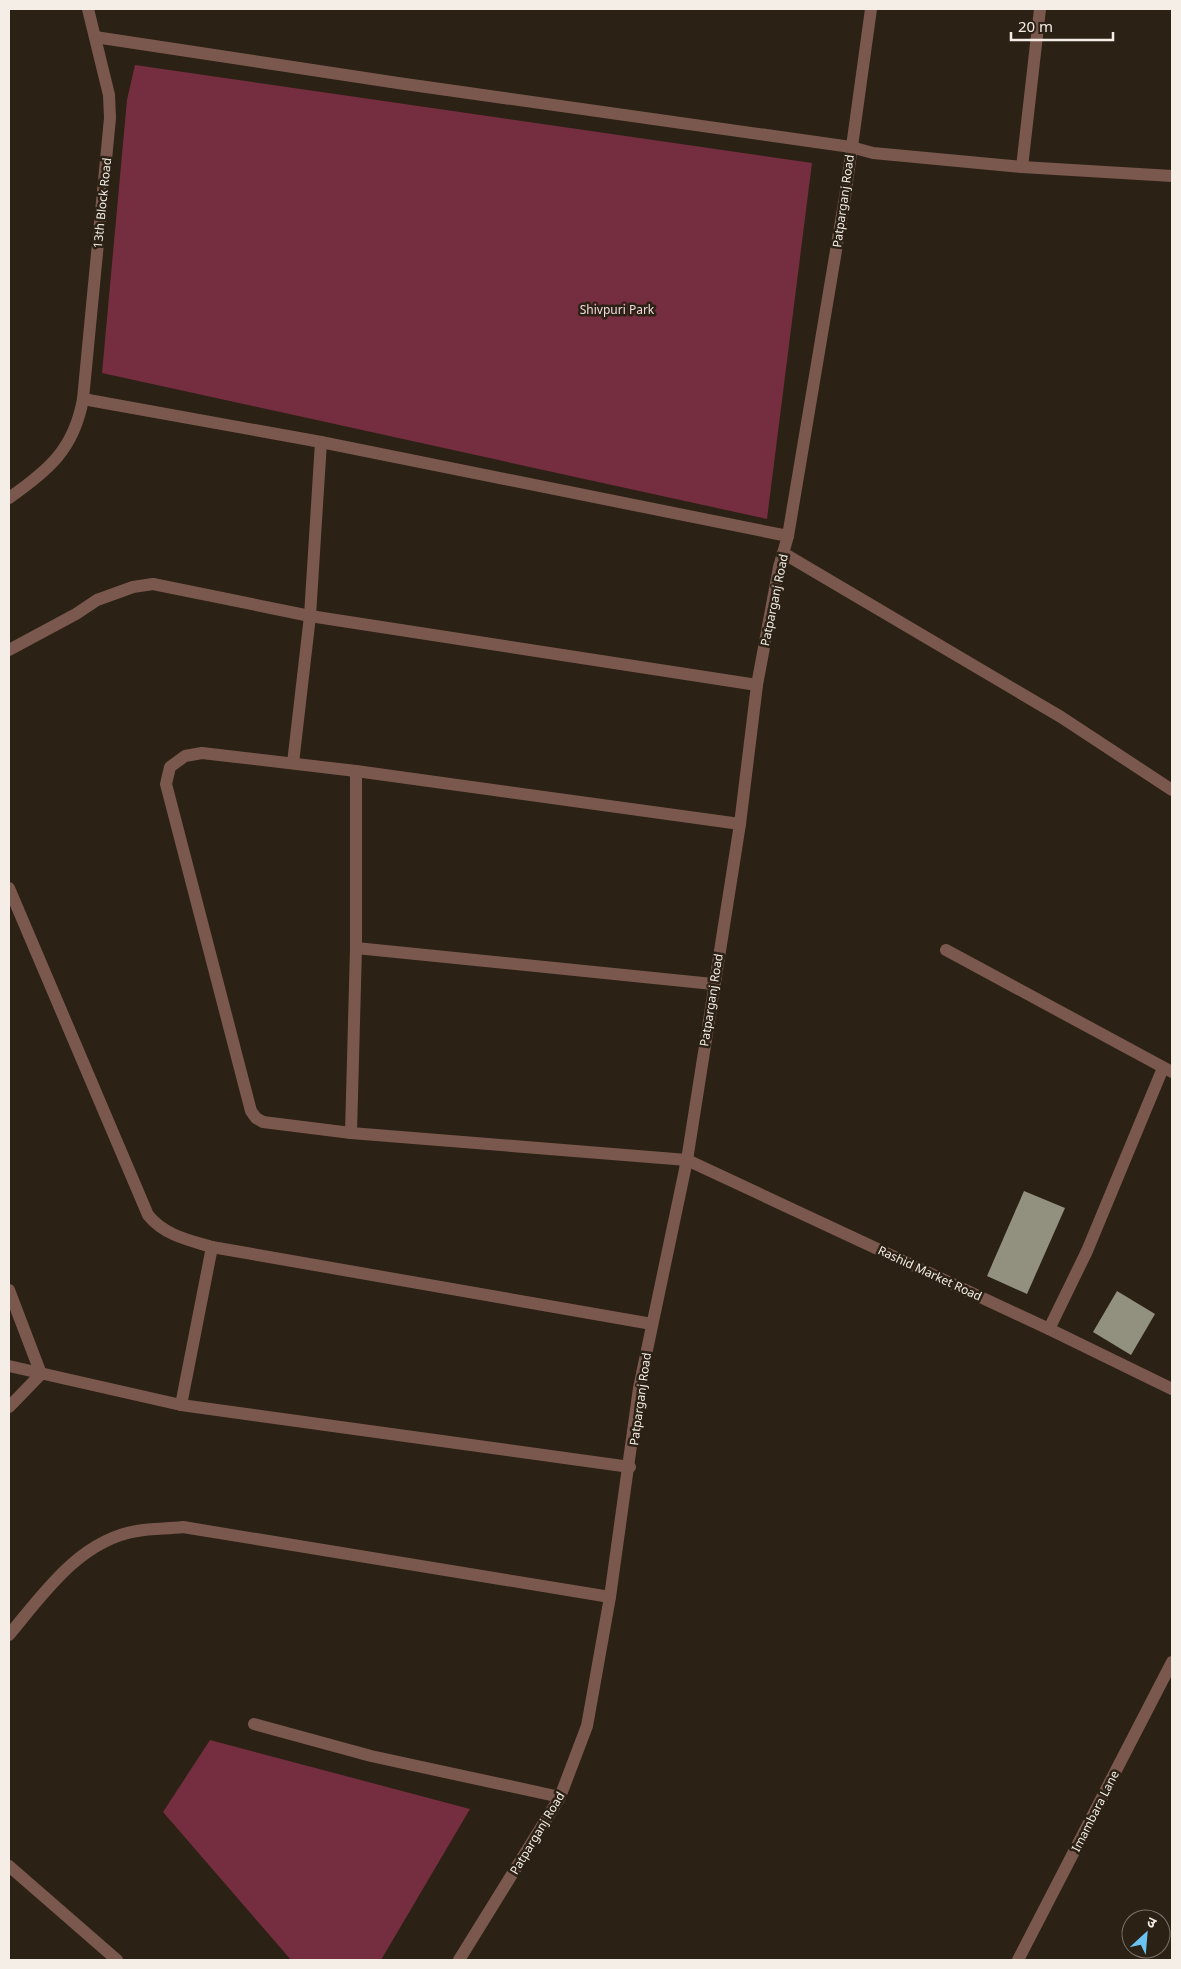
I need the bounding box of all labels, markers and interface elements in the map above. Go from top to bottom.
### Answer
scale bar [1011,10,1114,42]
text: 20 m [1018,16,1053,36]
street label: Patparganj Road [828,153,858,249]
street label: 13th Block Road [89,157,115,249]
park label: Shivpuri Park [580,301,655,318]
street label: Patparganj Road [756,552,792,648]
street label: Patparganj Road [695,952,727,1048]
street label: Rashid Market Road [875,1241,985,1305]
street label: Patparganj Road [625,1351,655,1447]
street label: Imambara Lane [1067,1767,1123,1855]
street label: Patparganj Road [506,1788,568,1878]
north arrow [1121,1909,1171,1959]
text: उ [1144,1912,1160,1933]

